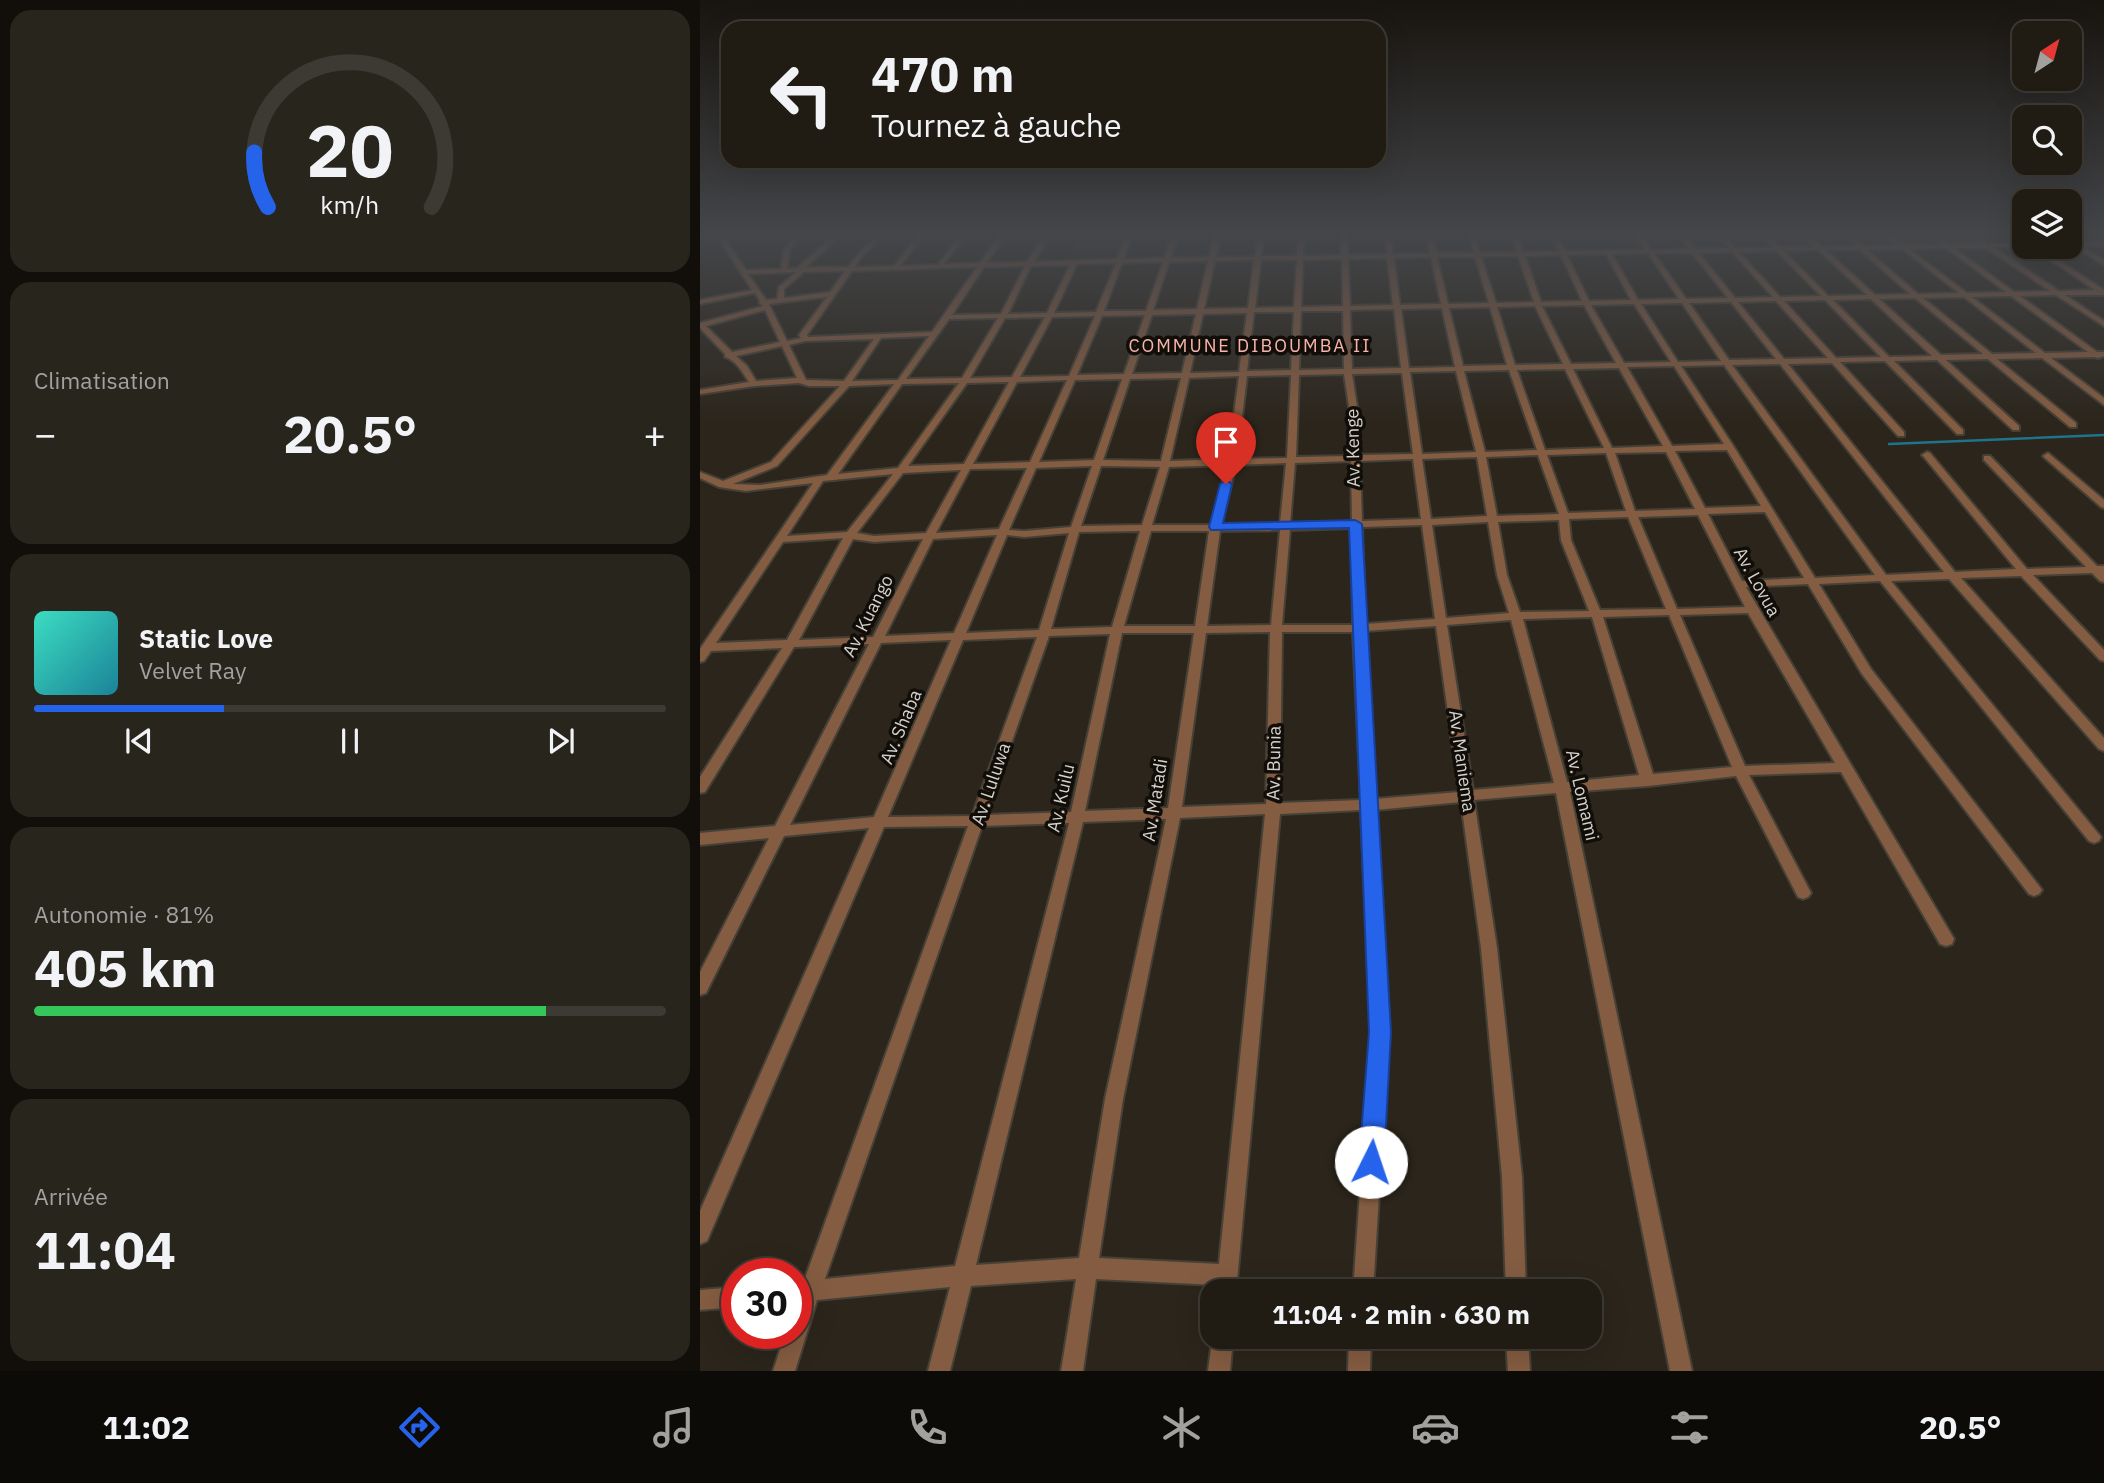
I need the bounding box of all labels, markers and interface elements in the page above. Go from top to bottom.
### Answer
north arrow [2012,21,2082,91]
map controls [2012,21,2082,259]
text: 470 m [871,42,1015,105]
icon: left [756,49,847,140]
text: 20 [306,102,394,197]
text: Tournez à gauche [871,104,1122,146]
button: search [2012,105,2082,175]
text: km/h [321,188,379,221]
button: layers [2012,189,2082,259]
district label: COMMUNE DIBOUMBA II [1129,334,1371,357]
text: Climatisation [34,365,170,395]
text: 20.5° [283,400,417,467]
street label: Av. Kenge [1340,408,1365,488]
text: − [34,409,57,458]
text: + [643,409,666,458]
pin [1196,412,1256,484]
icon: arrive [1207,423,1245,461]
street label: Av. Lovua [1729,543,1786,621]
street label: Av. Kuango [837,571,898,661]
text: Static Love [139,621,273,655]
text: Velvet Ray [139,655,246,685]
street label: Av. Shaba [875,686,927,768]
street label: Av. Maniema [1444,709,1481,814]
icon: previous [120,722,158,760]
icon: pause [331,722,369,760]
icon: next [542,722,580,760]
street label: Av. Bunia [1261,725,1286,801]
street label: Av. Luluwa [966,739,1015,828]
street label: Av. Lomami [1561,747,1604,843]
street label: Av. Matadi [1137,757,1172,843]
street label: Av. Kuilu [1041,761,1080,834]
text: Autonomie · 81% [34,899,214,929]
text: 405 km [34,934,216,1001]
position arrow [1334,1125,1408,1199]
text: Arrivée [34,1181,108,1211]
text: 11:04 [34,1216,176,1283]
speed limit sign: 30 [721,1258,812,1349]
text: 11:04 · 2 min · 630 m [1272,1297,1530,1331]
icon: directions [395,1403,444,1452]
icon: music [649,1403,698,1452]
icon: phone [903,1403,952,1452]
icon: climate [1157,1403,1206,1452]
icon: car [1411,1403,1460,1452]
icon: filters [1665,1403,1714,1452]
text: 11:02 [103,1406,190,1448]
text: 20.5° [1919,1406,2001,1448]

